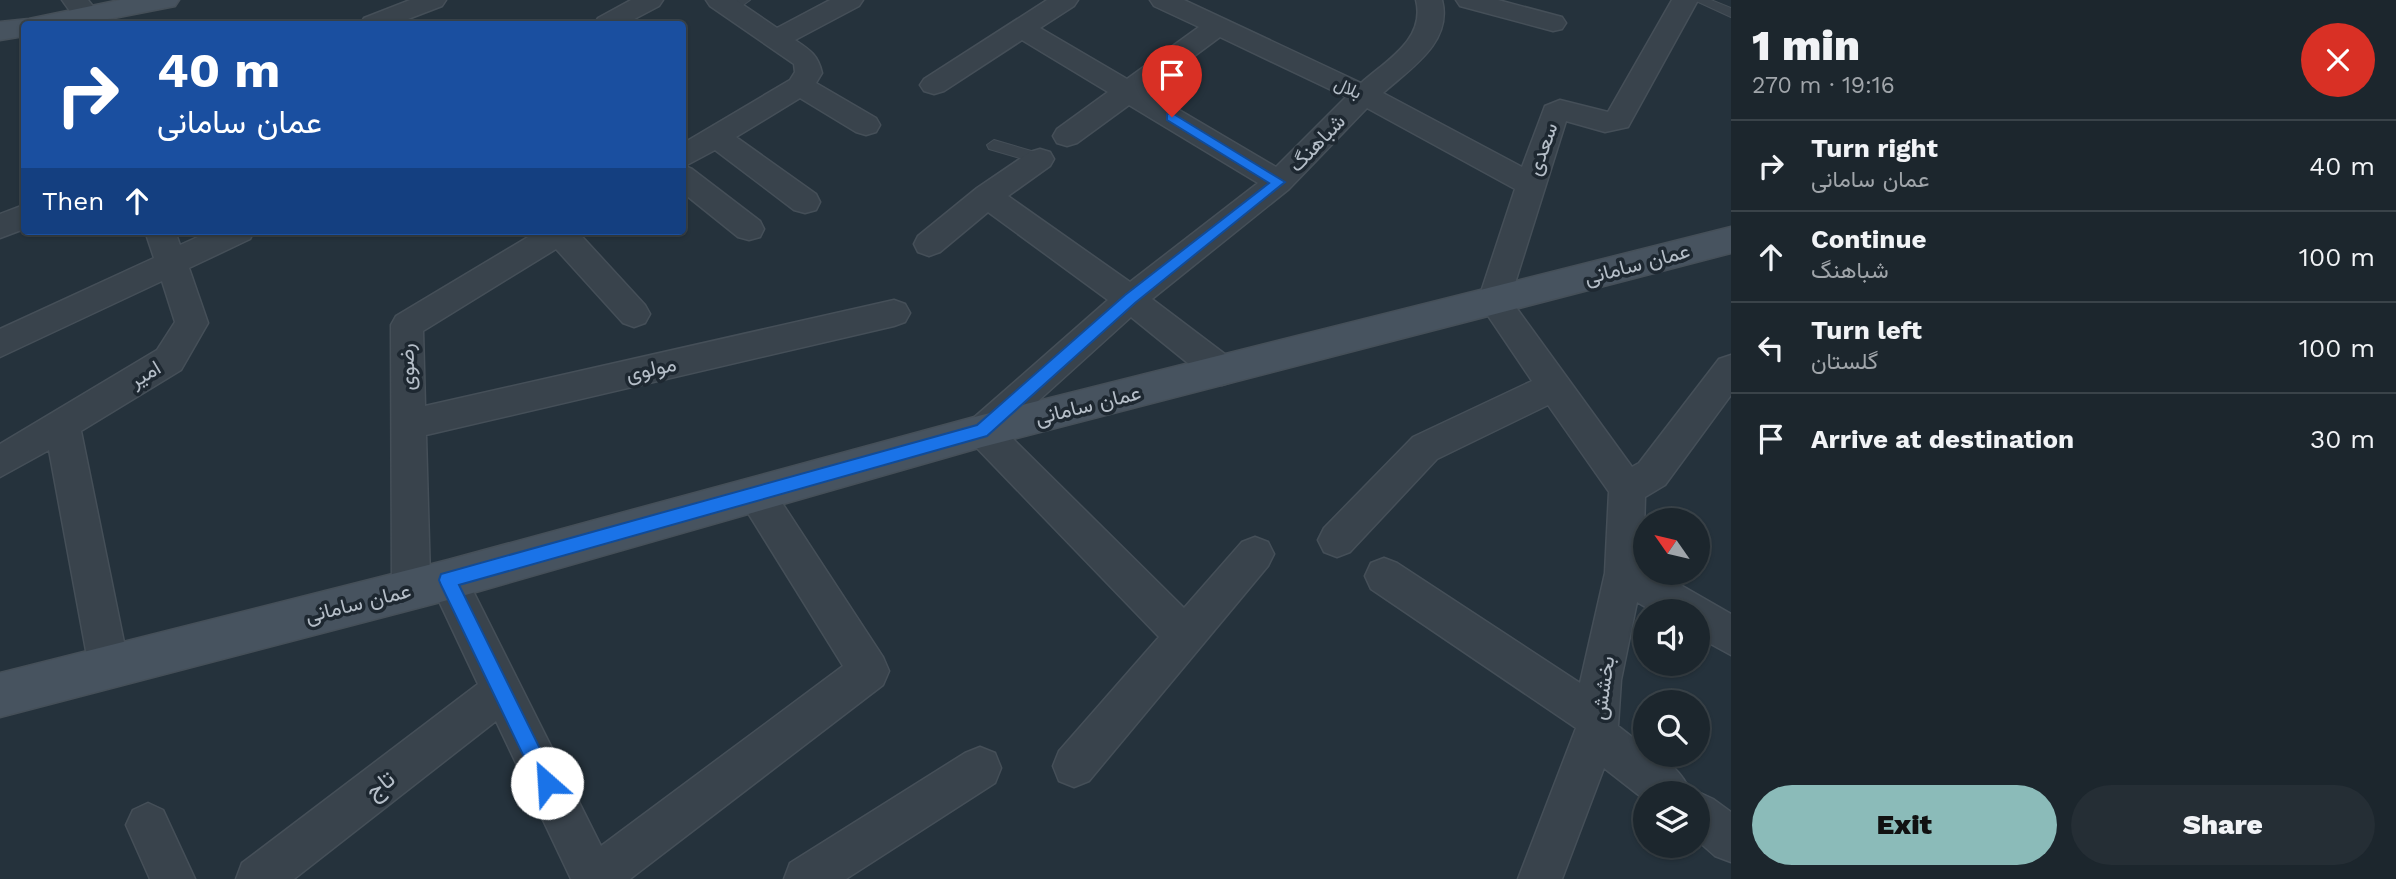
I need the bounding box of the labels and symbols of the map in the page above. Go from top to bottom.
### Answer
pin [1142,45,1202,117]
street label: بلال [1331,72,1365,104]
street label: شباهنگ [1283,109,1350,177]
street label: سعدی [1520,119,1563,179]
street label: عمان سامانی [1581,237,1692,290]
street label: رضوی [394,343,420,391]
street label: مولوی [623,351,679,387]
street label: امیر [124,354,166,394]
street label: عمان سامانی [1032,379,1143,430]
north arrow [1633,508,1710,584]
street label: عمان سامانی [302,577,413,628]
street label: بخشش [1586,654,1619,721]
position arrow [510,746,584,820]
street label: تاج [359,765,402,807]

